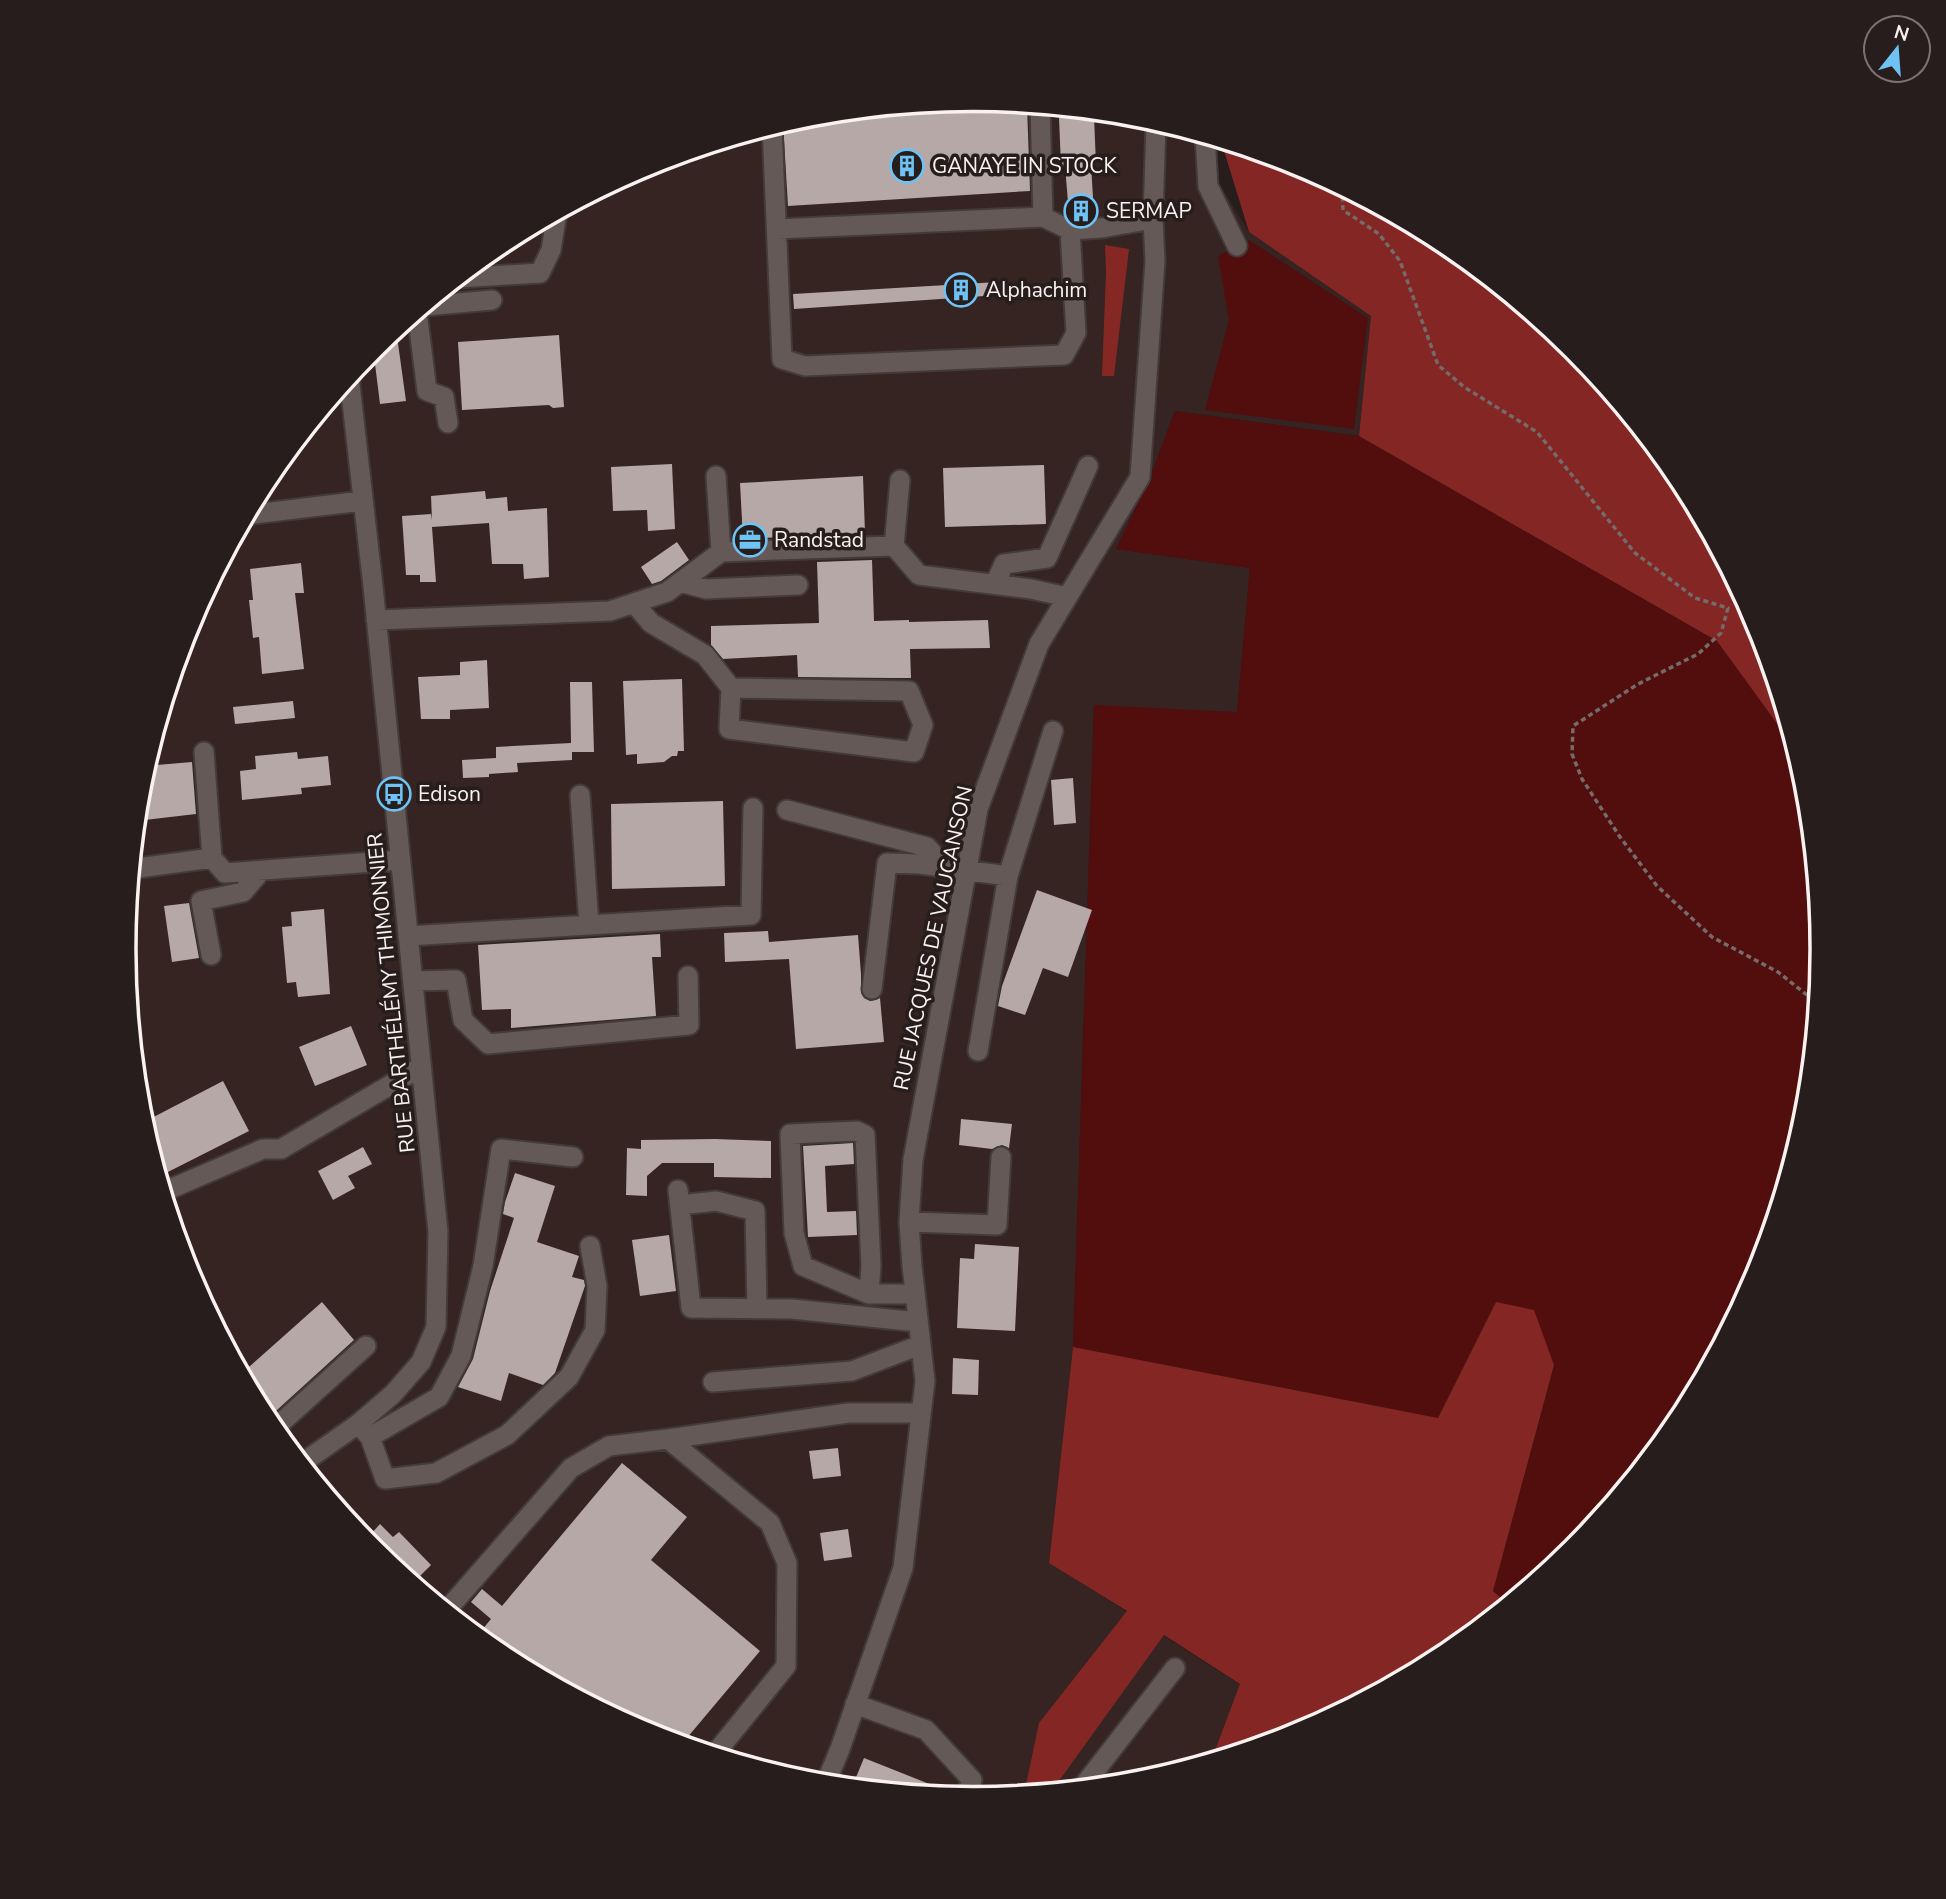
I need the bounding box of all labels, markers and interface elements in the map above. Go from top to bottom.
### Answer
north arrow [1862,14,1932,84]
text: N [1891,19,1912,48]
building icon: GANAYE IN STOCK [888,147,926,185]
place label: GANAYE IN STOCK [932,152,1117,180]
building icon: SERMAP [1062,192,1100,230]
place label: SERMAP [1106,197,1192,225]
building icon: Alphachim [942,271,980,309]
place label: Alphachim [986,276,1087,304]
office icon: Randstad [731,521,769,559]
place label: Randstad [774,526,864,554]
bus stop icon: Edison [375,775,413,813]
place label: Edison [418,780,481,808]
street label: RUE JACQUES DE VAUCANSON [887,783,979,1093]
street label: RUE BARTHÉLÉMY THIMONNIER [360,832,422,1154]

